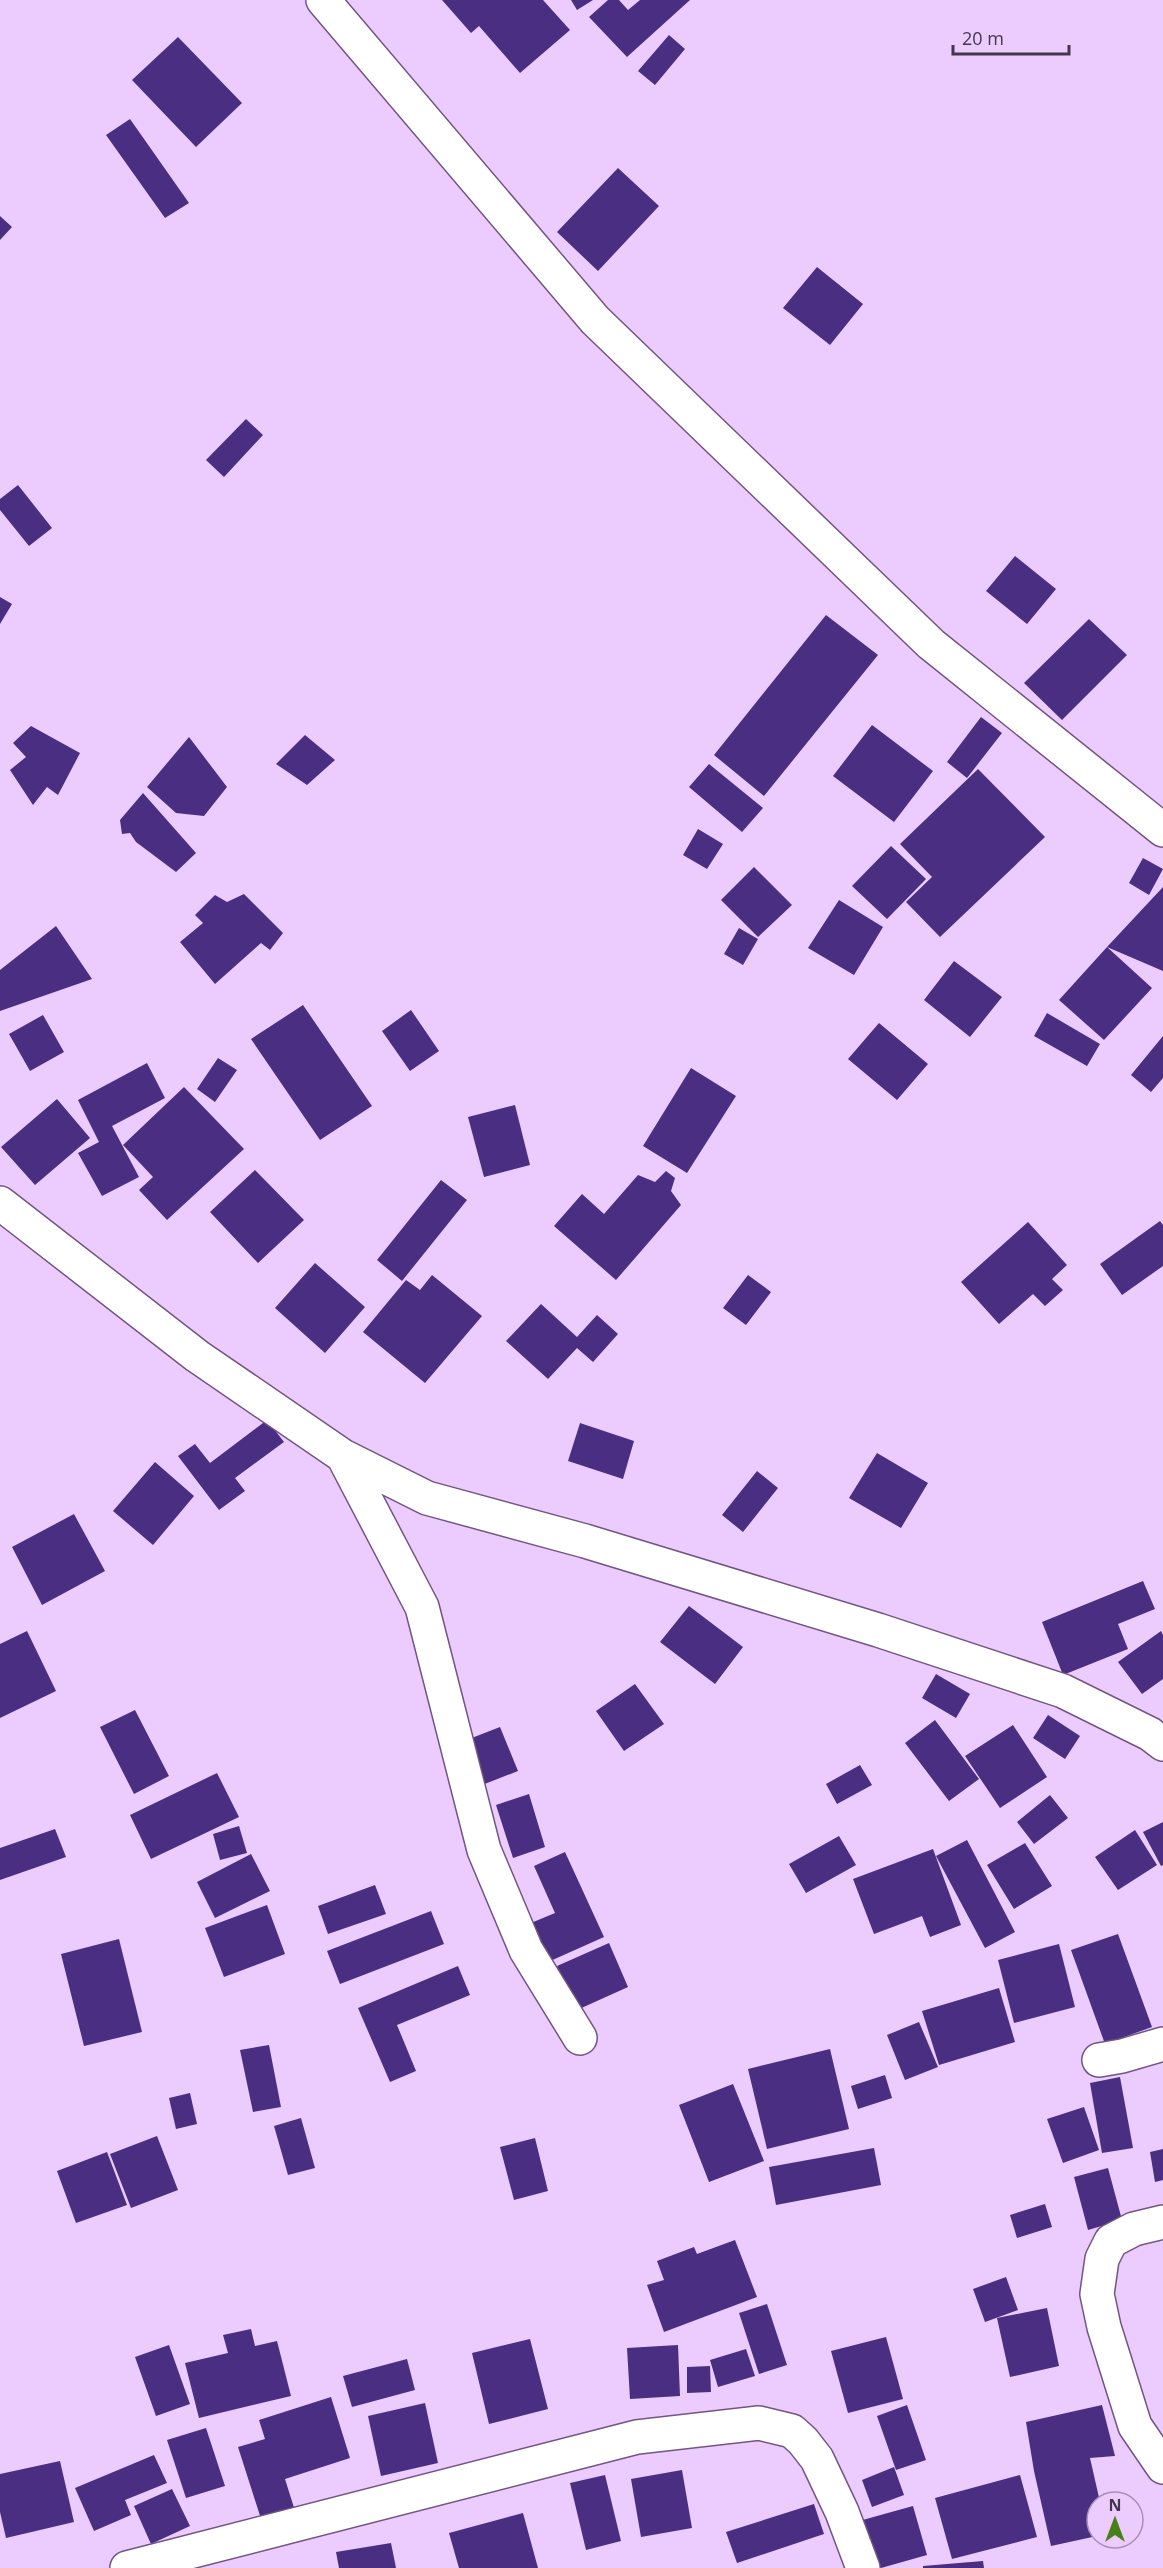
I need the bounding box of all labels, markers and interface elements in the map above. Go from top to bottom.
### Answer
scale bar [953,18,1068,56]
text: 20 m [962,26,1004,50]
north arrow [1085,2490,1145,2550]
text: N [1108,2494,1122,2516]

